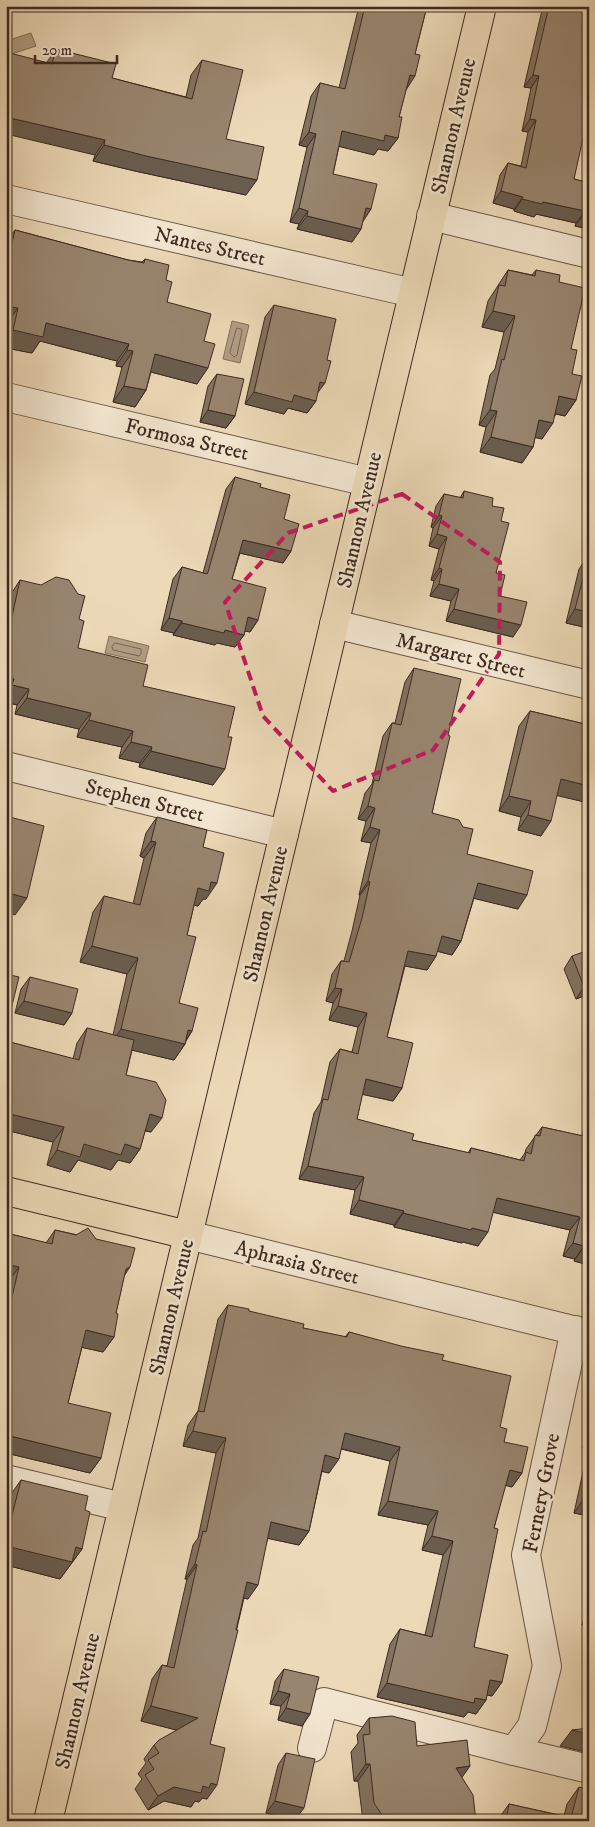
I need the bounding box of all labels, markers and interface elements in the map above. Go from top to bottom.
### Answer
scale bar [35,32,118,64]
text: 20 m [42,41,72,60]
street label: Shannon Avenue [426,55,482,197]
street label: Nantes Street [152,222,268,272]
street label: Formosa Street [122,413,251,467]
street label: Shannon Avenue [332,449,388,591]
street label: Margaret Street [393,627,528,685]
street label: Stephen Street [83,774,207,828]
street label: Shannon Avenue [238,843,294,985]
street label: Aphrasia Street [232,1235,362,1291]
street label: Shannon Avenue [144,1236,200,1378]
street label: Fernery Grove [518,1431,566,1555]
street label: Shannon Avenue [50,1630,106,1772]

